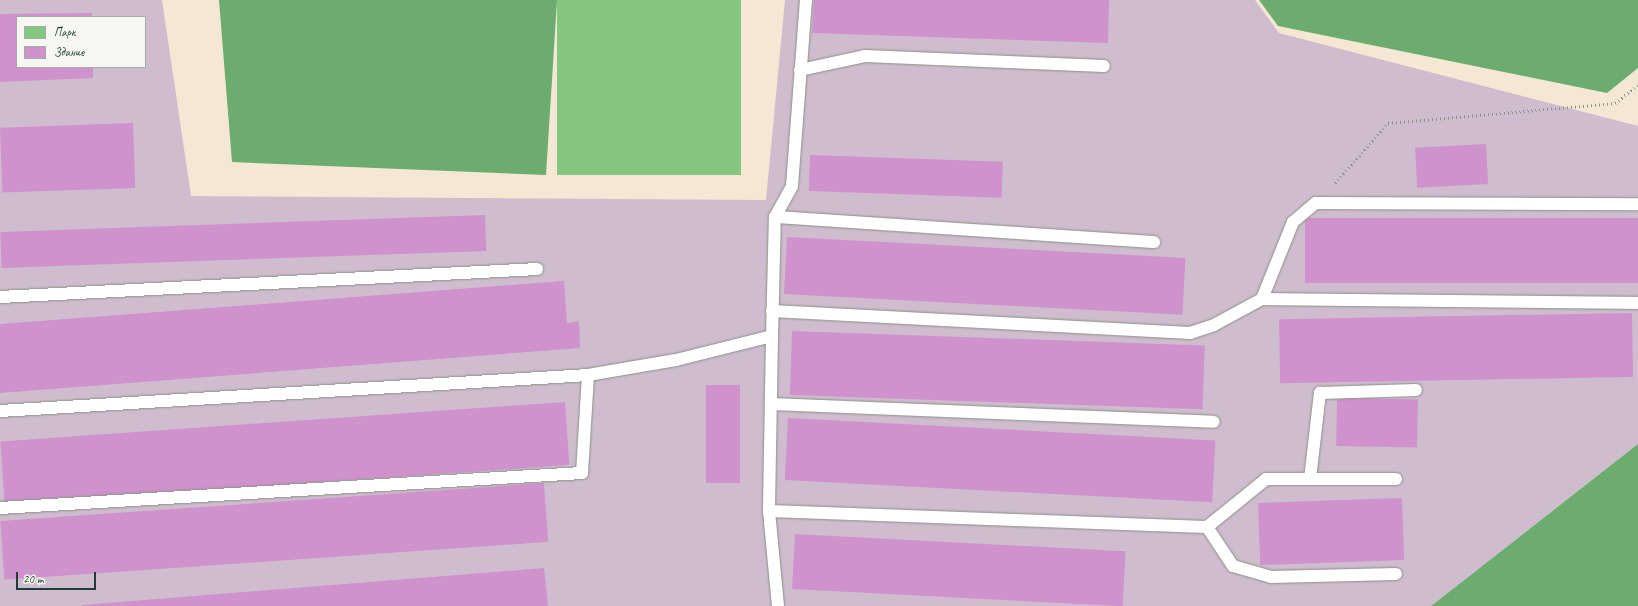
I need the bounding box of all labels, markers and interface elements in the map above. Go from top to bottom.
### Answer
legend [16,16,146,68]
text: Парк [54,24,75,40]
text: Здание [54,44,84,60]
scale bar [18,564,98,590]
text: 20 m [23,571,43,587]

